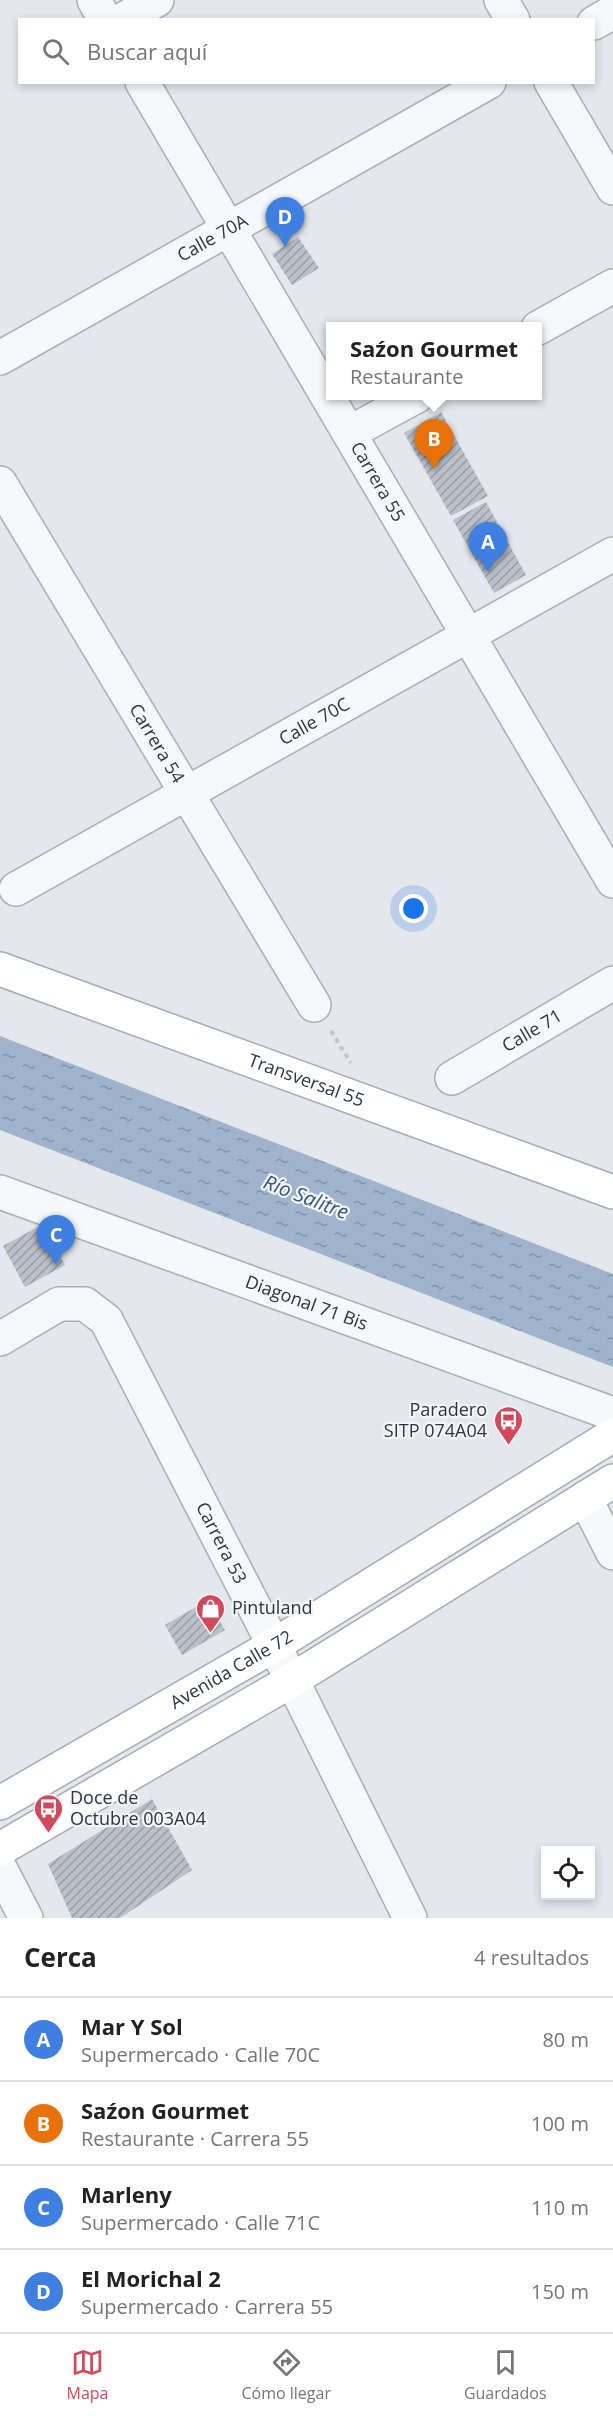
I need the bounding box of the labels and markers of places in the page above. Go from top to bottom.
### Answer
pin: D [266,198,304,247]
pin: B [414,420,454,469]
pin: A [468,522,508,572]
pin: C [36,1216,76,1265]
place label: Paradero SITP 074A04 [384,1397,487,1442]
bus stop icon: Paradero SITP 074A04 [492,1404,524,1446]
shop icon: Pintuland [195,1592,227,1634]
place label: Pintuland [232,1595,312,1619]
place label: Doce de Octubre 003A04 [70,1785,206,1830]
bus stop icon: Doce de Octubre 003A04 [33,1792,65,1834]

